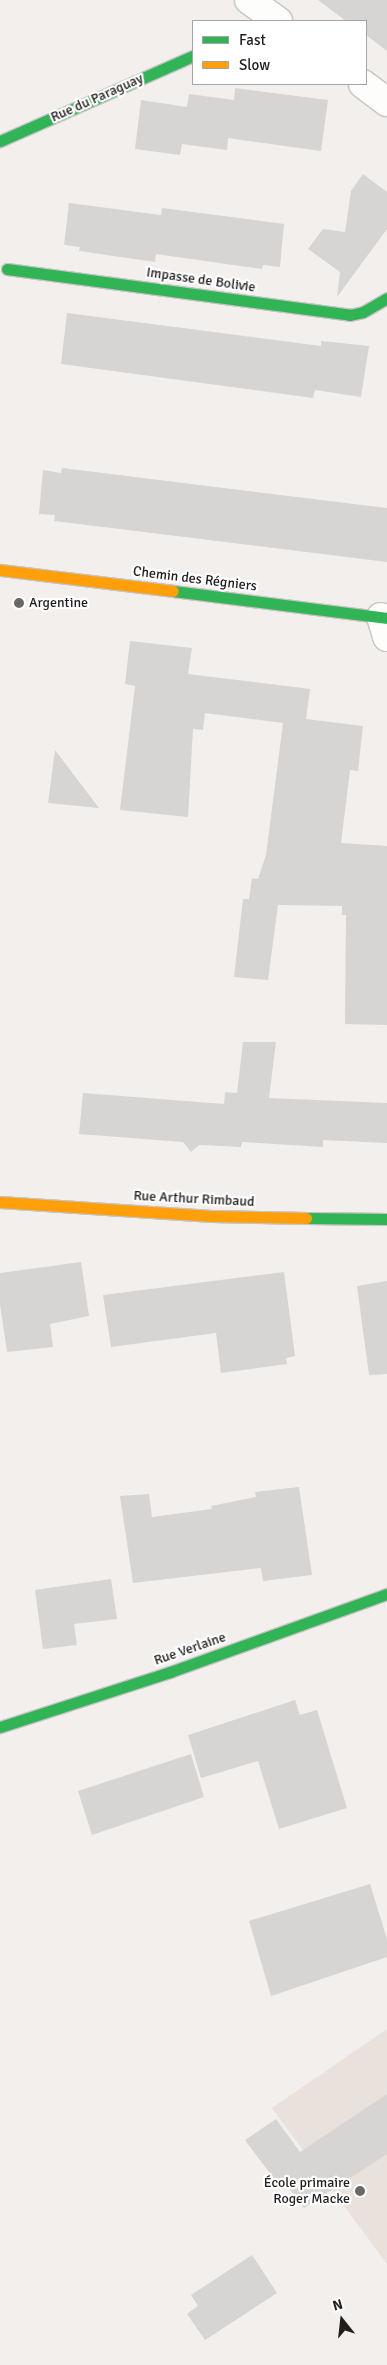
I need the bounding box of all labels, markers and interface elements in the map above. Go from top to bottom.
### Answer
legend [192,20,367,85]
text: Fast [239,31,266,49]
text: Slow [239,56,270,74]
street label: Rue du Paraguay [48,70,146,126]
street label: Impasse de Bolivie [145,264,257,296]
street label: Chemin des Régniers [132,563,258,595]
place label: Argentine [29,595,88,611]
marker: Argentine [13,597,25,609]
street label: Rue Arthur Rimbaud [133,1187,255,1211]
street label: Rue Verlaine [152,1629,228,1669]
place label: École primaire Roger Macke [264,2175,350,2208]
marker: École primaire Roger Macke [354,2185,366,2197]
north arrow [317,2295,367,2345]
text: N [331,2296,345,2315]

